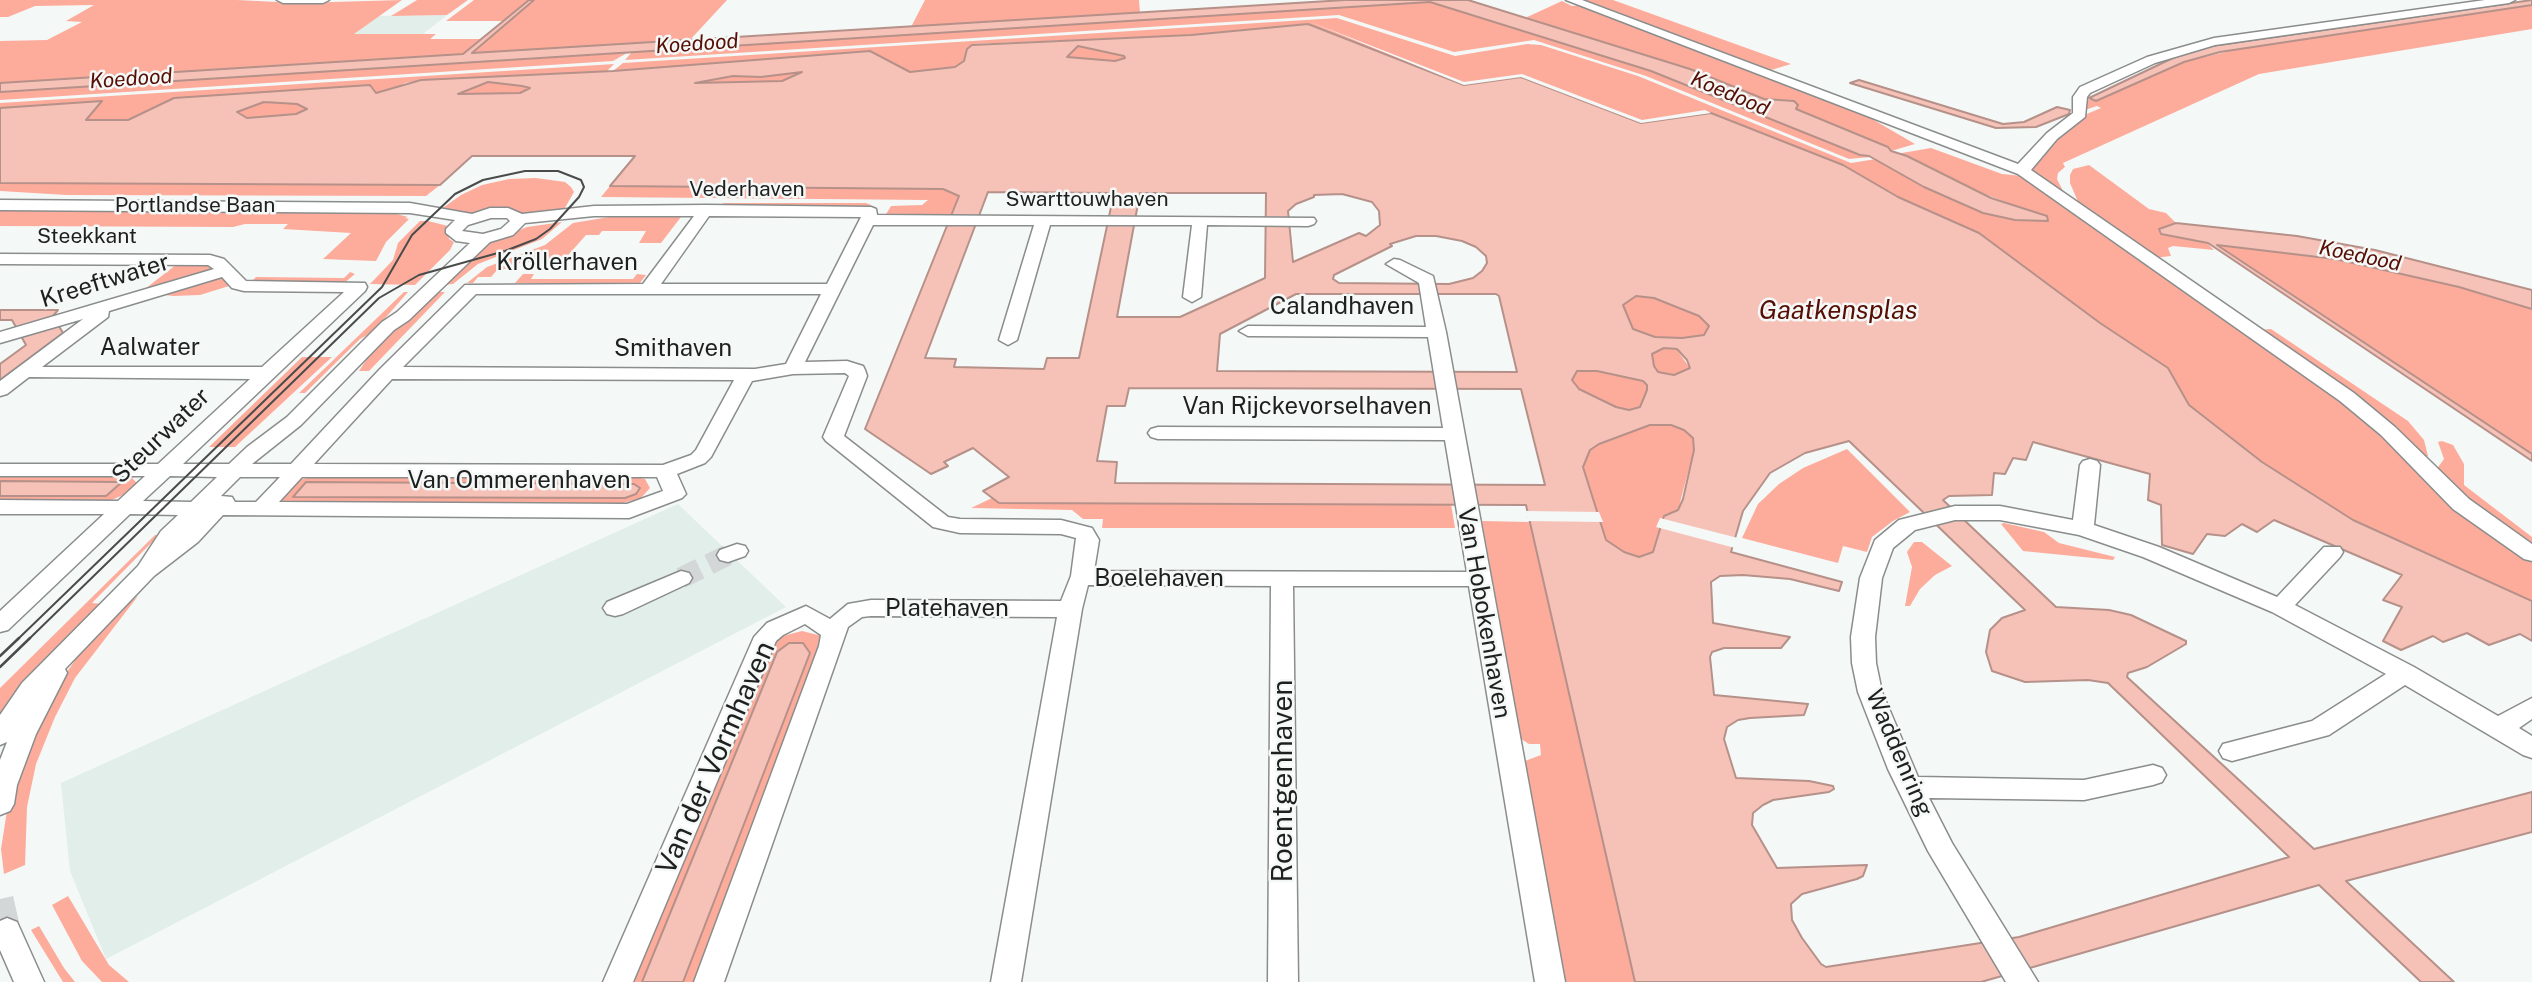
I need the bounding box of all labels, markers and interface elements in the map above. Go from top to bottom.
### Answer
water label: Koedood [655,29,739,59]
water label: Koedood [89,64,173,94]
water label: Koedood [1687,66,1773,122]
street label: Vederhaven [689,177,805,203]
street label: Swarttouwhaven [1005,187,1169,213]
street label: Portlandse Baan [115,193,275,219]
street label: Steekkant [37,224,137,250]
water label: Koedood [2317,235,2403,277]
street label: Kreeftwater [37,248,173,314]
street label: Kröllerhaven [496,249,638,277]
street label: Calandhaven [1270,293,1414,321]
water label: Gaatkensplas [1759,295,1917,327]
street label: Aalwater [100,334,200,362]
street label: Smithaven [614,335,732,363]
street label: Steurwater [106,382,216,490]
street label: Van Rijckevorselhaven [1182,393,1432,421]
street label: Van Ommerenhaven [407,467,631,495]
street label: Van Hobokenhaven [1451,505,1517,721]
street label: Boelehaven [1094,565,1224,593]
street label: Platehaven [885,595,1009,623]
street label: Van der Vormhaven [649,636,783,880]
street label: Roentgenhaven [1266,680,1300,882]
street label: Waddenring [1859,685,1939,821]

